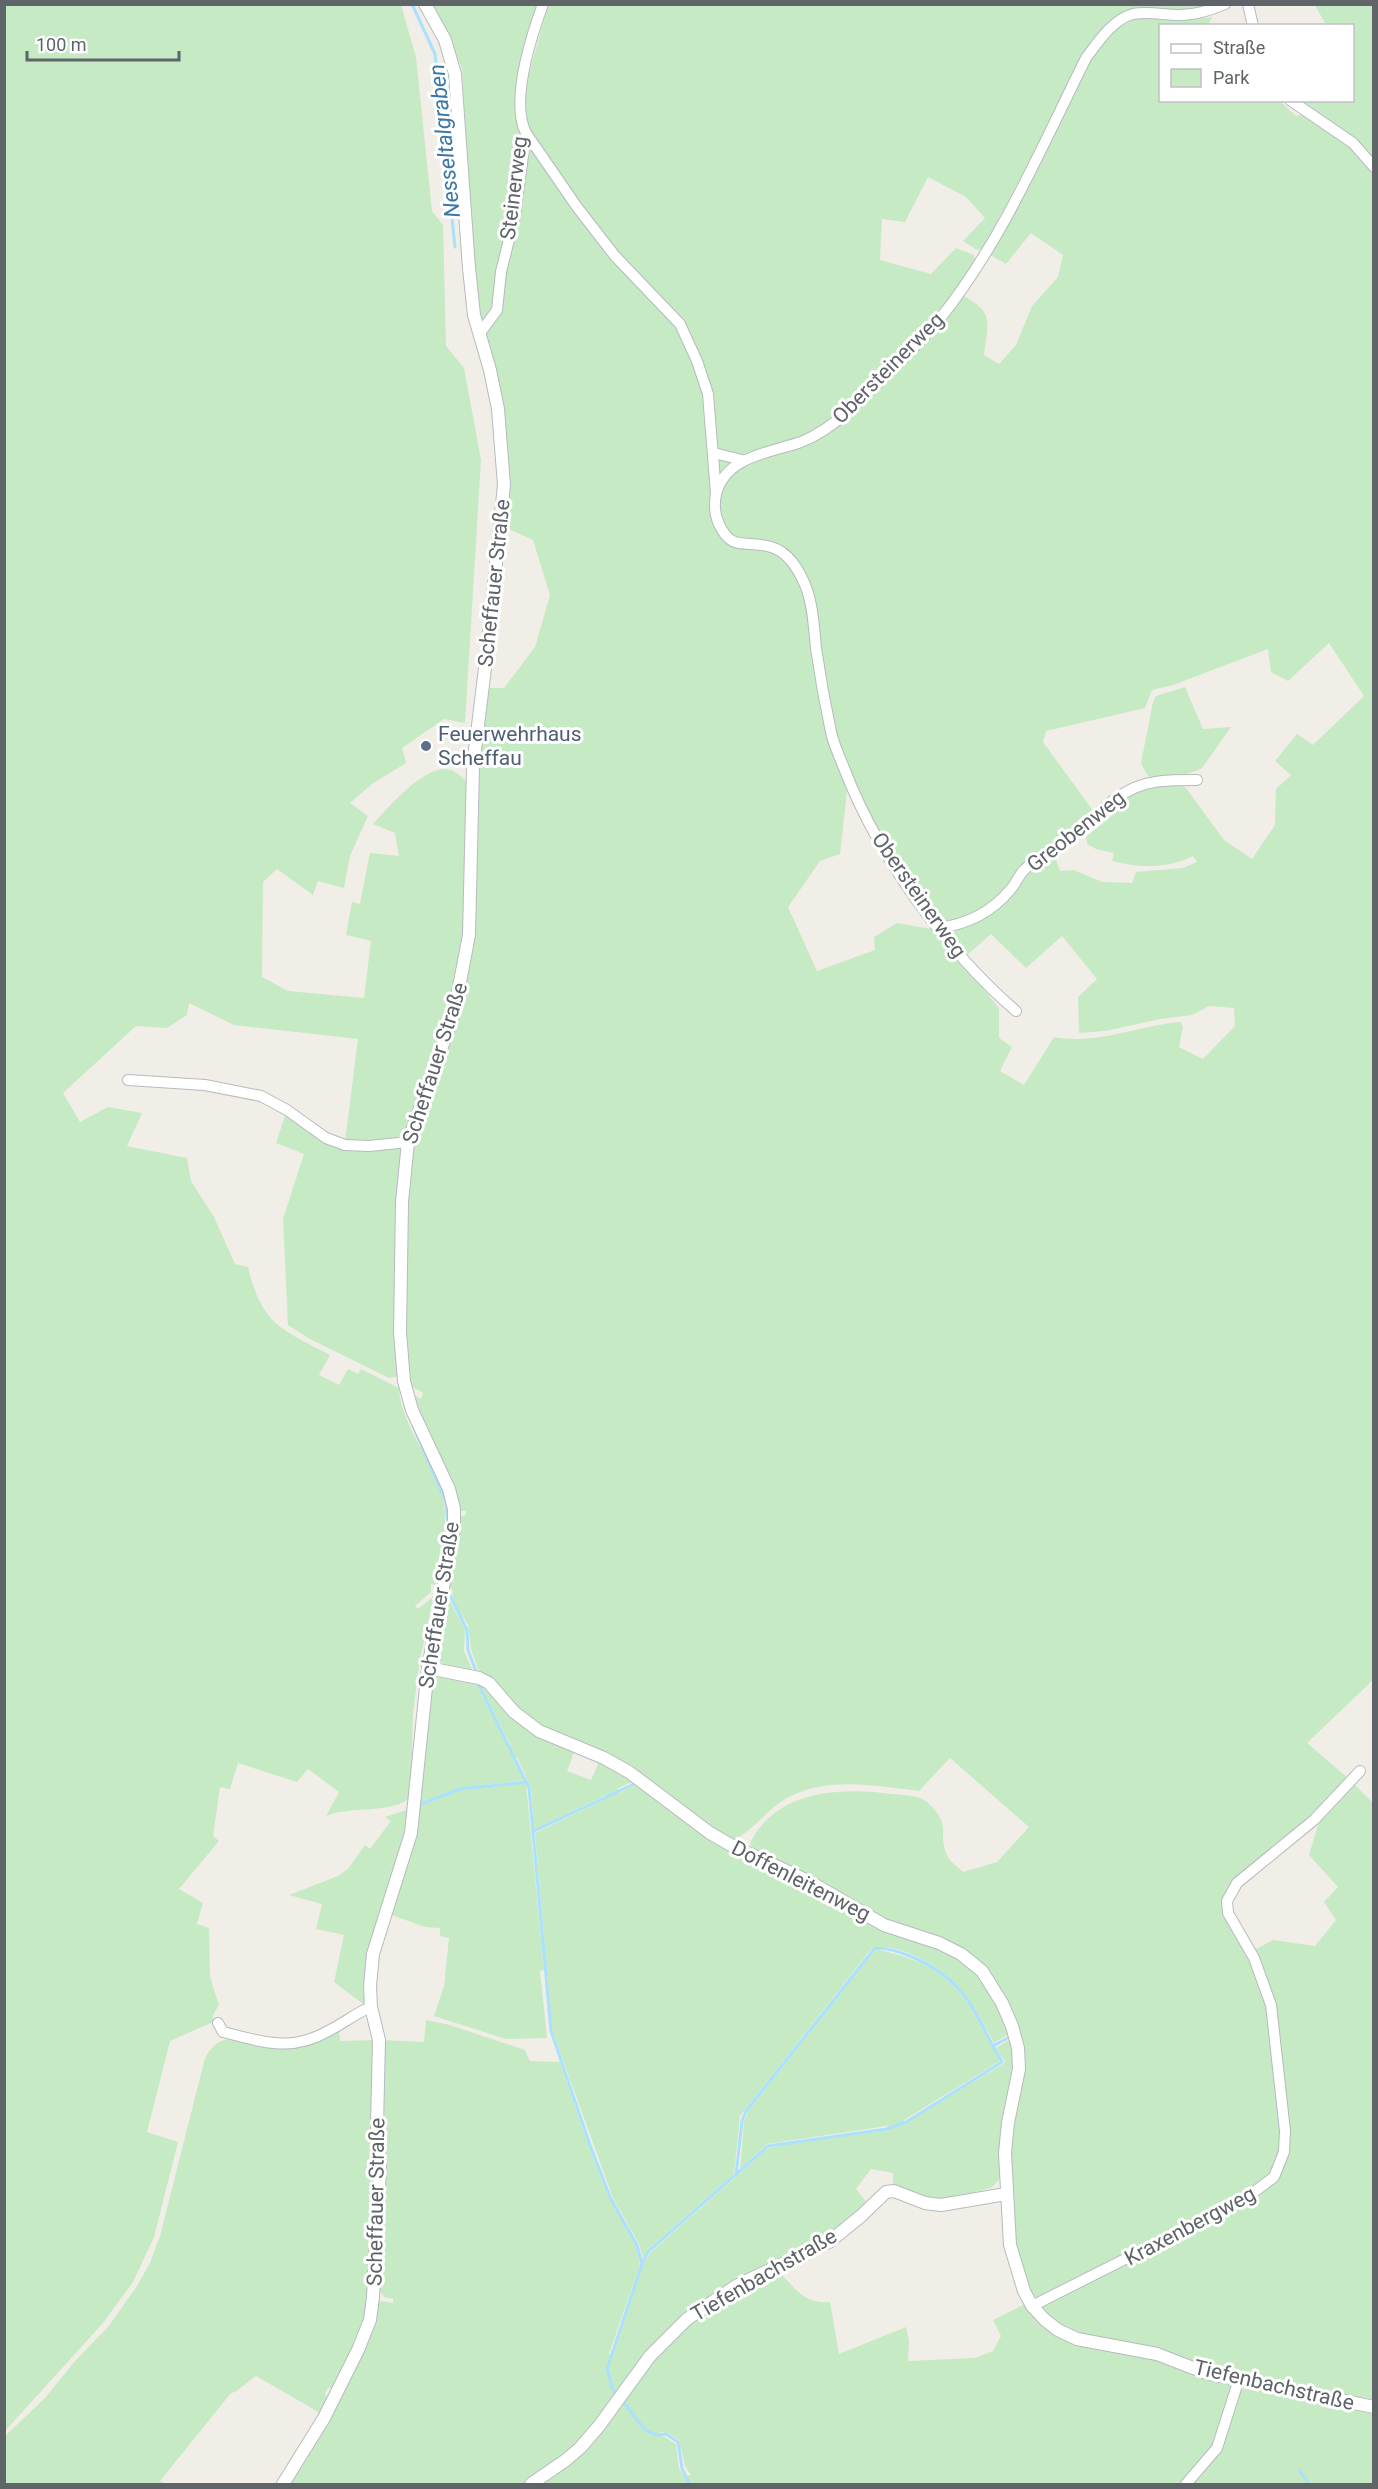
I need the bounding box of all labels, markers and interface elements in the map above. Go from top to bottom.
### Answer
scale bar [27,24,178,62]
legend [1159,24,1354,102]
text: 100 m [36,34,87,55]
text: Straße [1213,37,1265,58]
water label: Nesseltalgraben [424,63,465,219]
text: Park [1213,67,1250,88]
street label: Steinerweg [496,135,532,241]
street label: Obersteinerweg [827,307,949,429]
street label: Scheffauer Straße [473,498,515,668]
place label: Feuerwehrhaus Scheffau [438,722,582,770]
marker: Feuerwehrhaus Scheffau [419,739,433,753]
street label: Greobenweg [1022,785,1130,877]
street label: Obersteinerweg [867,828,971,962]
street label: Scheffauer Straße [398,979,472,1147]
street label: Scheffauer Straße [414,1520,464,1690]
street label: Doffenleitenweg [728,1836,874,1926]
street label: Scheffauer Straße [363,2118,389,2286]
street label: Kraxenbergweg [1121,2181,1259,2271]
street label: Tiefenbachstraße [687,2224,841,2326]
street label: Tiefenbachstraße [1192,2355,1356,2415]

